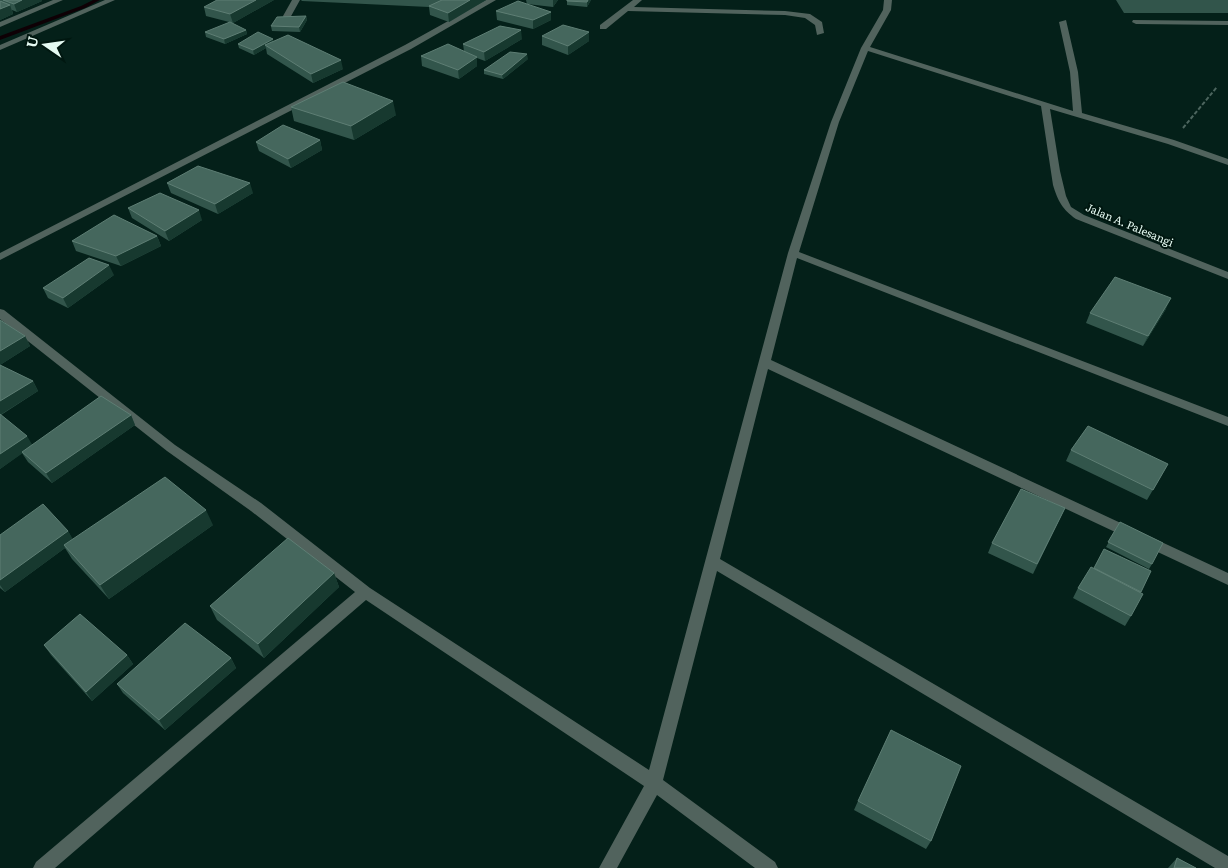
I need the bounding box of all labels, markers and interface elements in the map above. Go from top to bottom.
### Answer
north arrow [20,20,70,70]
text: U [20,34,42,49]
street label: Jalan A. Palesangi [1084,198,1177,250]

